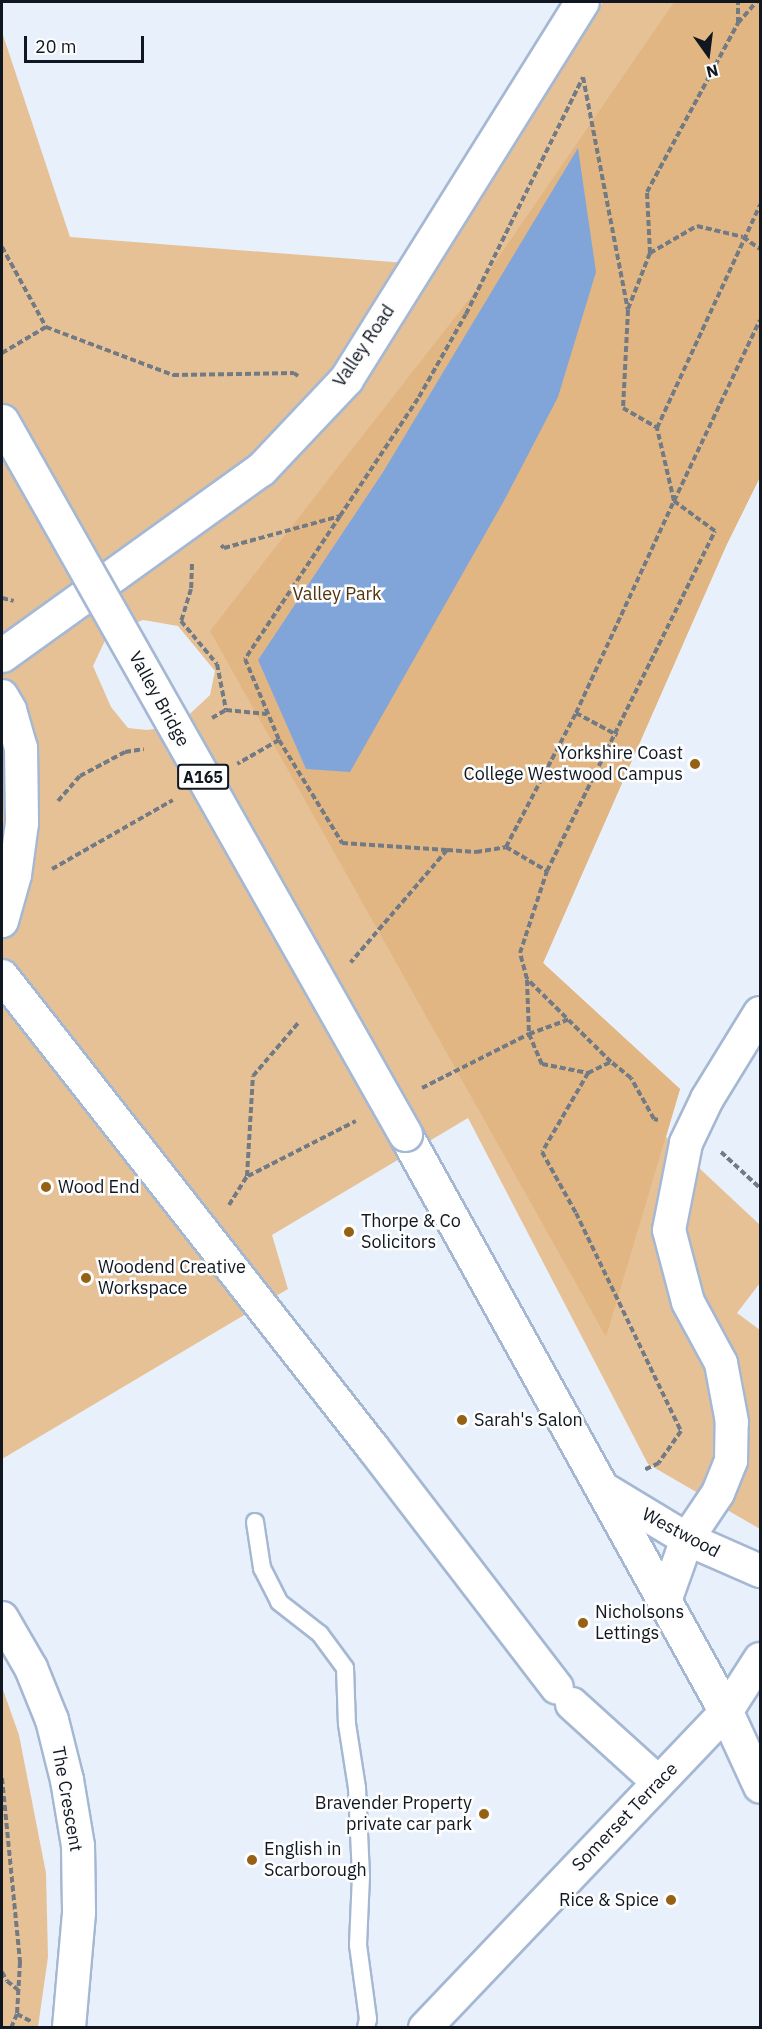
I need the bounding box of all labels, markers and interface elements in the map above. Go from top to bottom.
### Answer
scale bar [27,24,147,62]
north arrow [678,24,738,84]
text: 20 m [35,35,77,58]
text: N [704,60,720,83]
street label: Valley Road [329,301,399,391]
park label: Valley Park [292,583,382,605]
street label: Valley Bridge [124,648,194,750]
place label: Yorkshire Coast College Westwood Campus [464,743,683,786]
marker: Yorkshire Coast College Westwood Campus [688,757,702,771]
road number: A165 [176,764,230,790]
place label: Wood End [58,1176,140,1198]
marker: Wood End [39,1180,53,1194]
place label: Thorpe & Co Solicitors [361,1211,461,1254]
marker: Thorpe & Co Solicitors [342,1225,356,1239]
place label: Woodend Creative Workspace [98,1257,246,1300]
marker: Woodend Creative Workspace [79,1271,93,1285]
place label: Sarah's Salon [474,1409,583,1431]
marker: Sarah's Salon [455,1413,469,1427]
street label: Westwood [638,1504,724,1562]
place label: Nicholsons Lettings [595,1602,684,1644]
marker: Nicholsons Lettings [576,1616,590,1630]
street label: The Crescent [47,1745,87,1853]
street label: Somerset Terrace [568,1758,682,1876]
place label: Bravender Property private car park [315,1793,472,1836]
marker: Bravender Property private car park [477,1807,491,1821]
place label: English in Scarborough [264,1839,367,1882]
marker: English in Scarborough [245,1853,259,1867]
place label: Rice & Spice [559,1889,659,1911]
marker: Rice & Spice [664,1893,678,1907]

